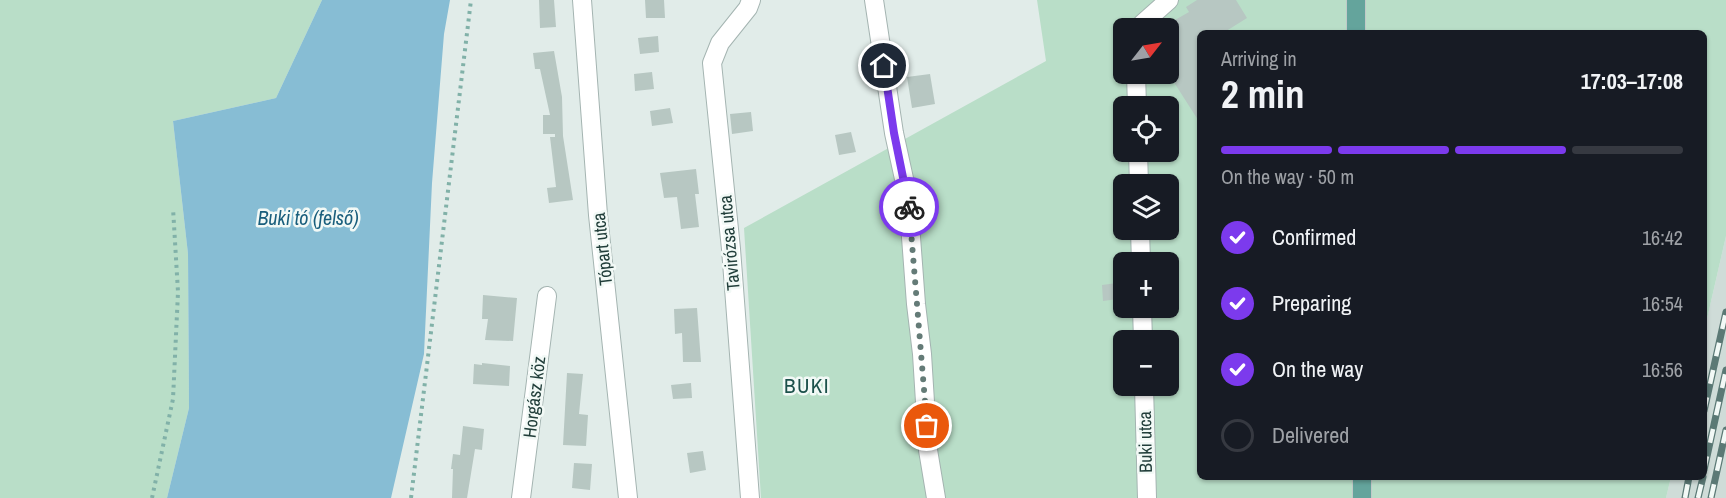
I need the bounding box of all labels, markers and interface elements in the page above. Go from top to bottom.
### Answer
north arrow [1113,18,1179,84]
map controls [1113,18,1179,396]
pin [858,40,909,91]
text: Arriving in [1221,45,1297,72]
icon: home [867,49,900,82]
text: 17:03–17:08 [1581,66,1683,96]
text: 2 min [1221,68,1305,120]
button: locate [1113,96,1179,162]
text: On the way · 50 m [1221,163,1354,190]
button: layers [1113,174,1179,240]
courier [879,177,939,237]
icon: bike [893,191,926,224]
street label: Tavirózsa utca [712,194,746,292]
water label: Buki tó (felső) [257,204,359,231]
street label: Tópart utca [586,211,618,287]
icon: check [1221,221,1254,254]
text: Confirmed [1272,222,1356,252]
text: 16:42 [1642,224,1683,251]
button: + [1113,252,1179,318]
icon: check [1221,287,1254,320]
text: Preparing [1272,288,1351,318]
text: 16:54 [1642,290,1683,317]
button: − [1113,330,1179,396]
icon: check [1221,353,1254,386]
text: On the way [1272,354,1363,384]
street label: Horgász köz [517,355,551,439]
text: 16:56 [1642,356,1683,383]
district label: BUKI [784,371,830,400]
pin [901,400,952,451]
icon: bag [910,409,943,442]
street label: Buki utca [1132,411,1158,473]
text: Delivered [1272,420,1349,450]

